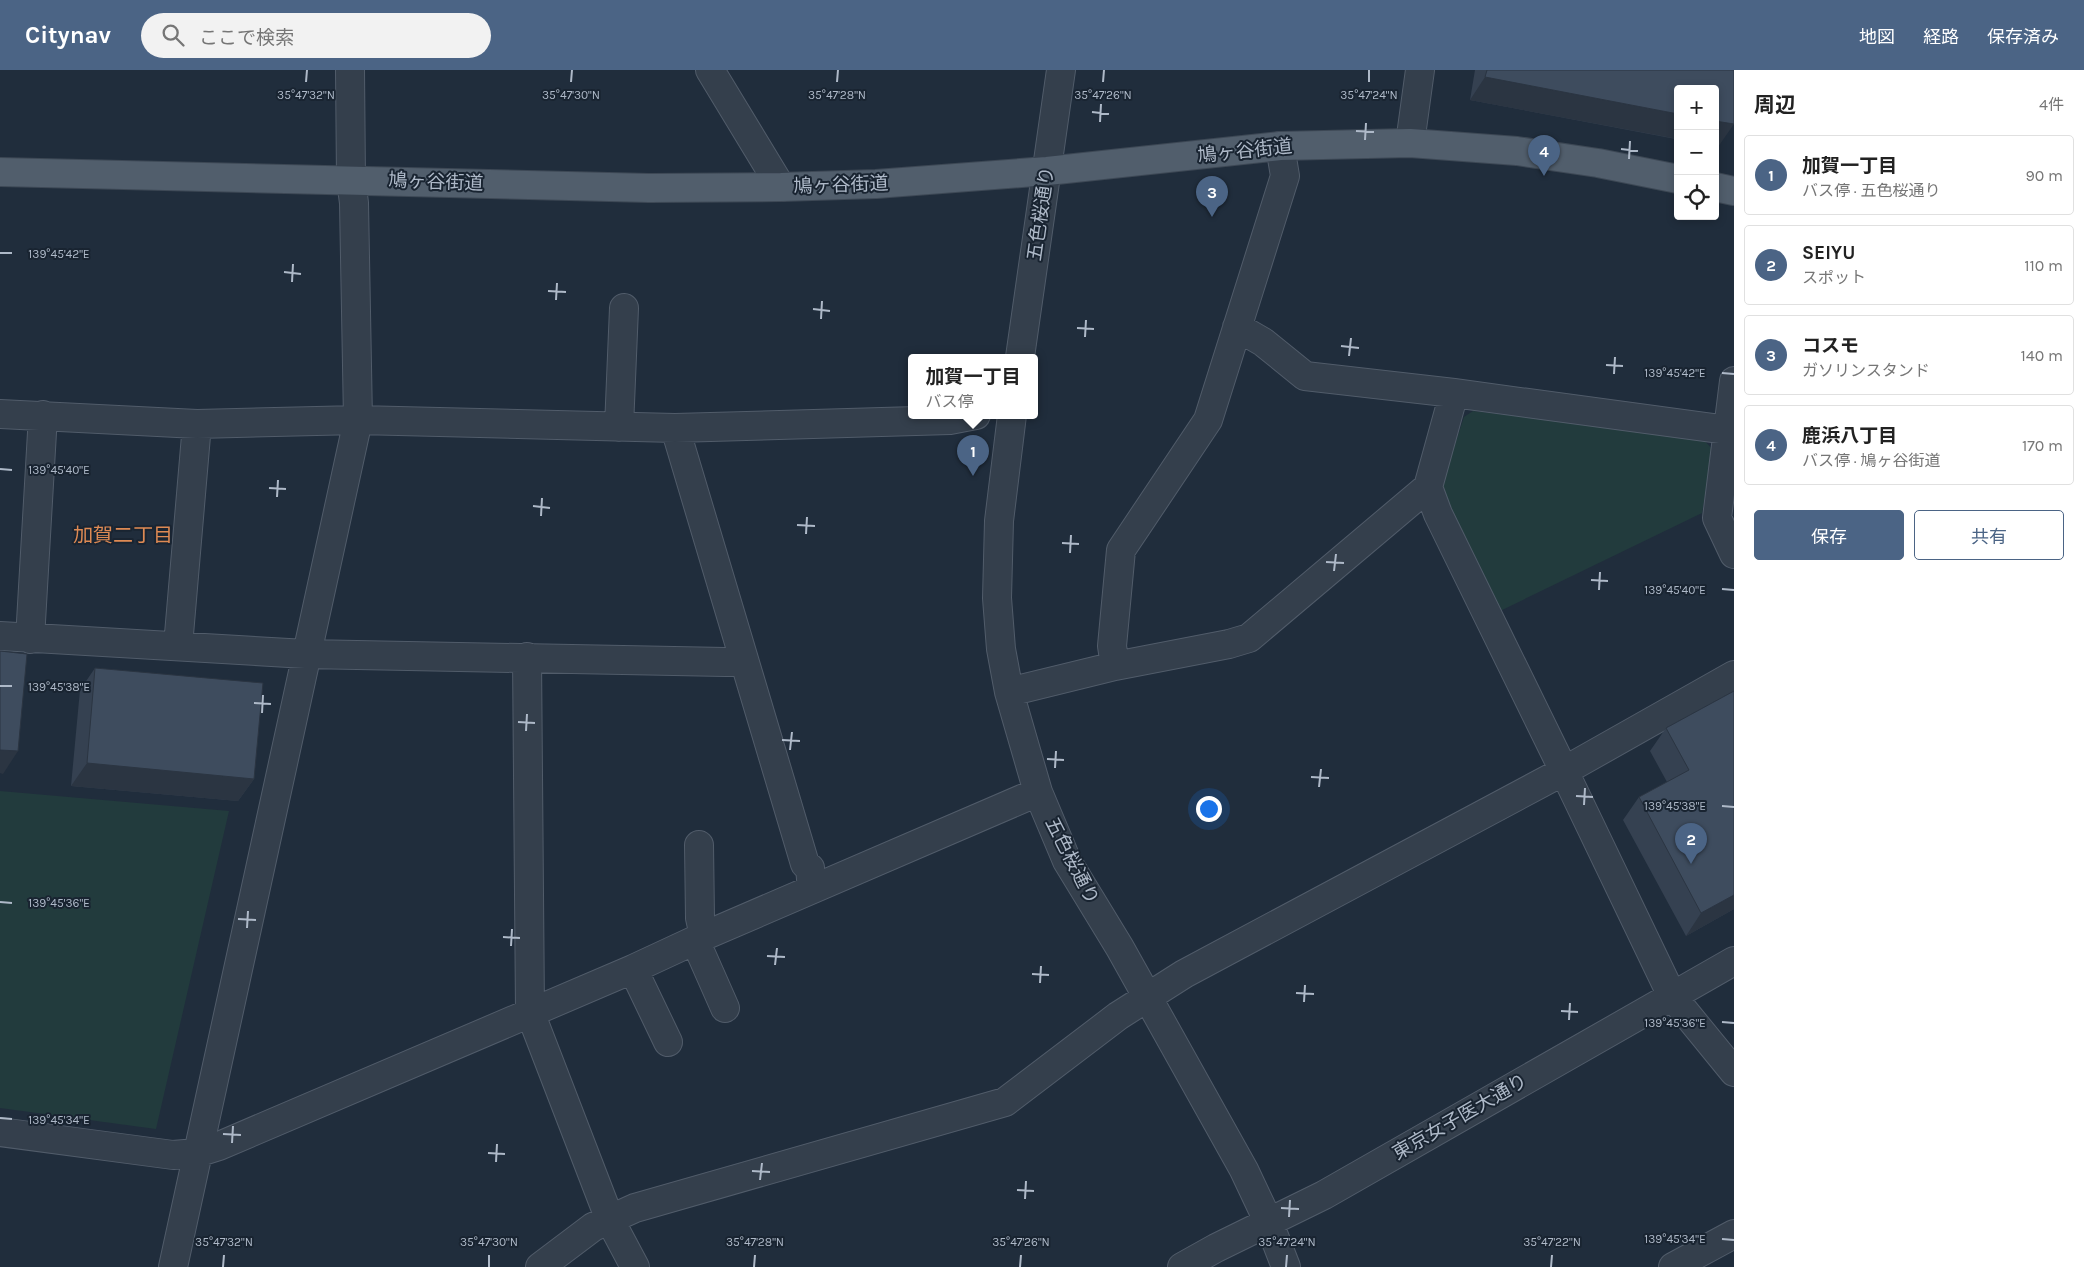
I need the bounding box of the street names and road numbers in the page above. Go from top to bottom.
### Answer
street label: 鳩ヶ谷街道 [1197,135,1293,167]
street label: 五色桜通り [1023,165,1059,263]
street label: 鳩ヶ谷街道 [388,169,484,195]
street label: 鳩ヶ谷街道 [793,172,889,198]
street label: 五色桜通り [1041,814,1103,908]
street label: 東京女子医大通り [1389,1069,1531,1165]

